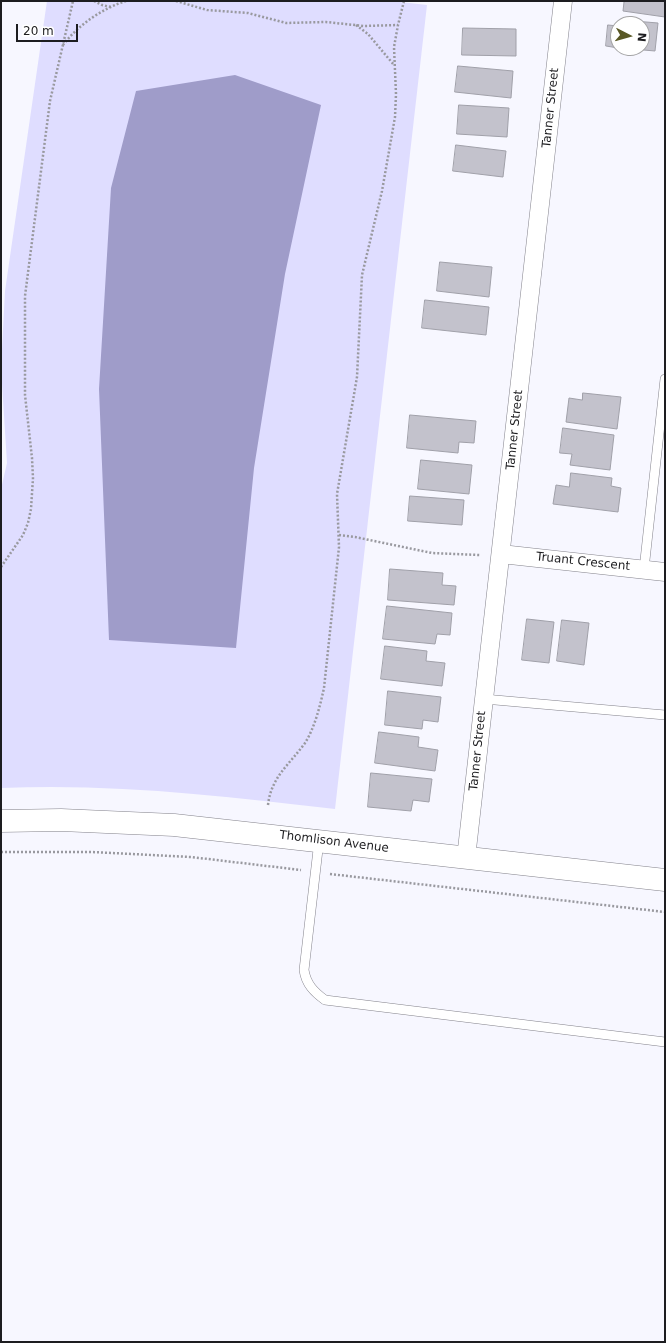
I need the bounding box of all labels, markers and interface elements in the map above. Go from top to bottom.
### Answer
scale bar [18,16,80,42]
north arrow [610,16,650,56]
text: 20 m [23,24,54,38]
text: N [634,32,648,42]
street label: Tanner Street [540,67,562,149]
street label: Tanner Street [504,389,526,471]
street label: Truant Crescent [535,550,631,574]
street label: Tanner Street [467,710,489,792]
street label: Thomlison Avenue [278,828,390,856]

